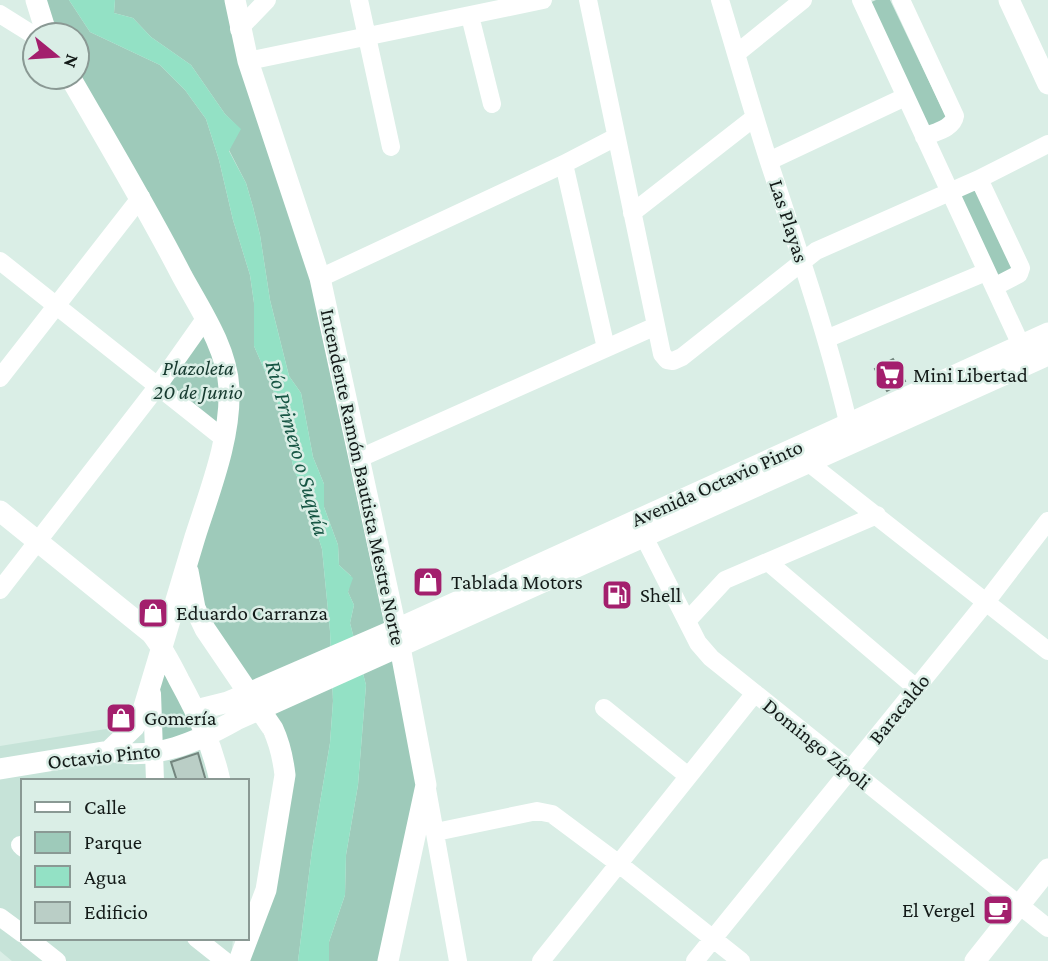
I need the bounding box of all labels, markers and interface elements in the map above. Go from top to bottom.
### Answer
north arrow [21,21,91,91]
text: N [60,52,84,71]
street label: Las Playas [764,177,814,265]
street label: Intendente Ramón Bautista Mestre Norte [316,307,410,647]
park label: Plazoleta 20 de Junio [153,356,243,404]
water label: Río Primero o Suquía [261,357,336,539]
supermarket icon: Mini Libertad [873,358,907,392]
place label: Mini Libertad [913,363,1028,387]
street label: Avenida Octavio Pinto [628,434,806,532]
shop icon: Tablada Motors [411,565,445,599]
place label: Tablada Motors [451,570,583,594]
fuel station icon: Shell [600,578,634,612]
place label: Shell [640,583,681,607]
shop icon: Eduardo Carranza [136,596,170,630]
place label: Eduardo Carranza [176,601,328,625]
street label: Baracaldo [863,669,935,749]
street label: Domingo Zípoli [758,693,876,795]
shop icon: Gomería [104,701,138,735]
place label: Gomería [144,706,217,730]
street label: Octavio Pinto [46,738,162,774]
legend [21,779,248,940]
text: Calle [84,795,126,819]
text: Parque [84,830,142,854]
text: Agua [84,865,127,889]
cafe icon: El Vergel [981,893,1015,927]
place label: El Vergel [902,898,975,922]
text: Edificio [84,900,148,924]

